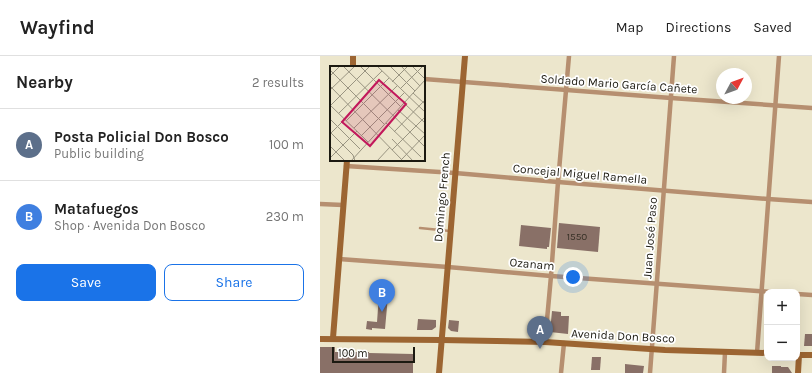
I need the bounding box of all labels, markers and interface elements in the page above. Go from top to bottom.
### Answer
text: Wayfind [20,17,95,39]
text: Map [616,19,644,36]
text: Directions [666,19,731,36]
text: Saved [753,19,792,36]
inset map [330,66,425,161]
north arrow [716,68,752,104]
text: Nearby [16,72,73,92]
street label: Soldado Mario García Cañete [540,72,698,96]
text: 2 results [252,75,304,90]
text: Posta Policial Don Bosco [54,128,229,146]
text: A [25,137,33,152]
text: 100 m [269,137,304,152]
text: Public building [54,146,144,161]
street label: Domingo French [431,151,453,243]
street label: Concejal Miguel Ramella [512,161,648,187]
street label: Juan José Paso [640,197,660,279]
text: Matafuegos [54,200,139,218]
text: B [25,209,33,224]
text: 230 m [266,209,304,224]
text: Shop · Avenida Don Bosco [54,218,205,233]
house number: 1550 [567,231,587,243]
street label: Ozanam [509,255,555,273]
button: Save [16,264,156,301]
button: Share [164,264,304,301]
your location [563,267,583,287]
pin: B [369,279,395,312]
map controls [764,289,800,361]
button: + [764,289,800,325]
pin: A [527,316,553,349]
button: − [764,325,800,361]
street label: Avenida Don Bosco [571,326,675,346]
scale bar [332,345,415,364]
text: 100 m [338,347,368,360]

